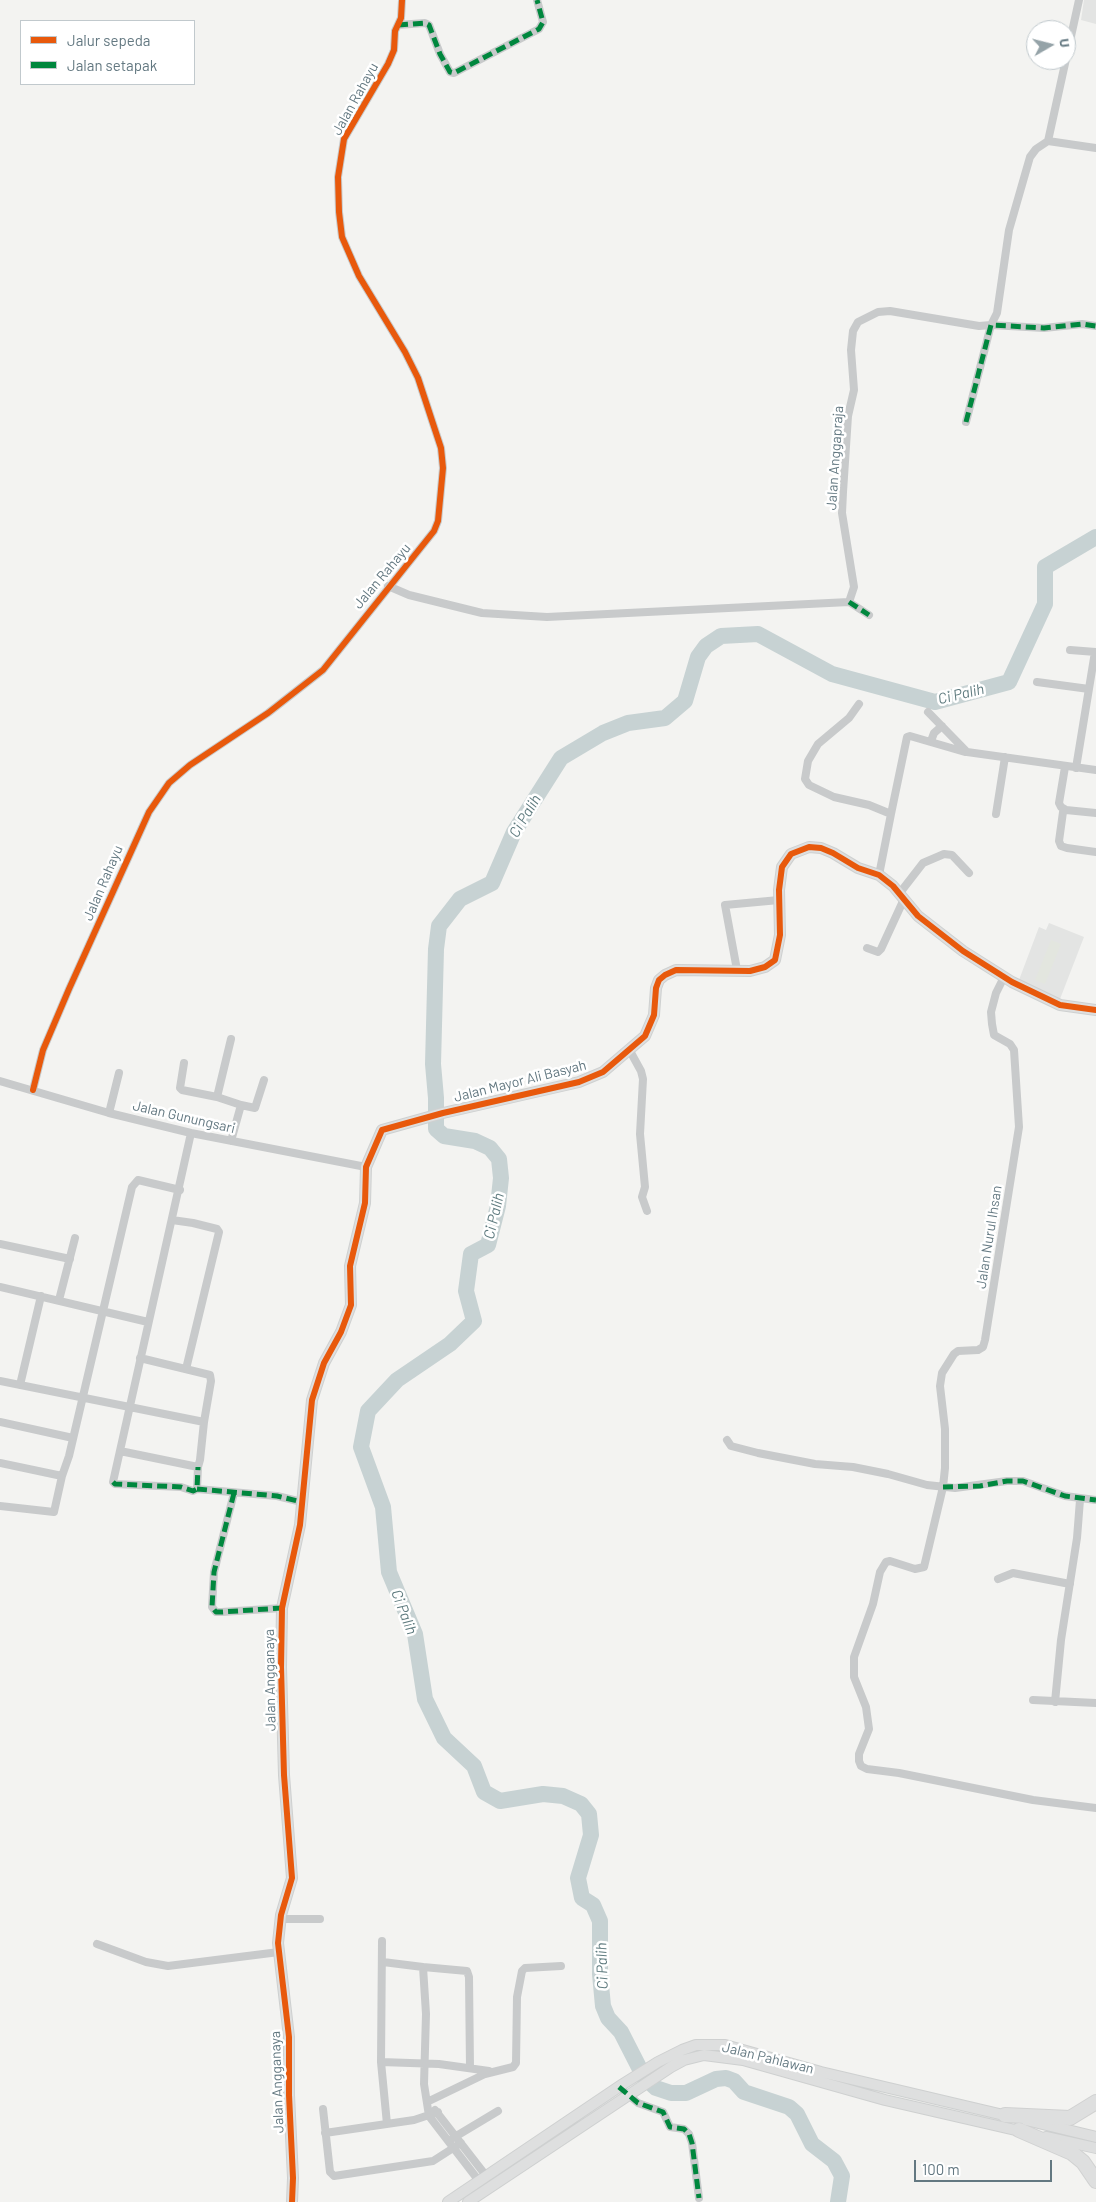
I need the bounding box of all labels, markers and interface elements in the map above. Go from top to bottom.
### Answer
legend [20,20,195,85]
north arrow [1026,20,1076,70]
text: Jalur sepeda [67,31,151,49]
text: U [1056,37,1074,49]
text: Jalan setapak [67,56,157,74]
street label: Jalan Rahayu [328,60,382,138]
street label: Jalan Anggapraja [823,405,847,511]
street label: Jalan Rahayu [350,540,414,612]
water label: Ci Palih [936,680,986,708]
water label: Ci Palih [505,791,545,841]
street label: Jalan Rahayu [80,843,126,923]
street label: Jalan Mayor Ali Basyah [452,1056,588,1106]
street label: Jalan Gunungsari [131,1097,237,1137]
street label: Jalan Nurul Ihsan [973,1184,1005,1290]
water label: Ci Palih [480,1191,508,1241]
water label: Ci Palih [387,1587,421,1637]
street label: Jalan Angganaya [261,1629,279,1731]
water label: Ci Palih [592,1942,612,1990]
street label: Jalan Angganaya [267,2031,287,2133]
street label: Jalan Pahlawan [720,2039,816,2077]
scale bar [916,2150,1054,2182]
text: 100 m [922,2160,960,2178]

